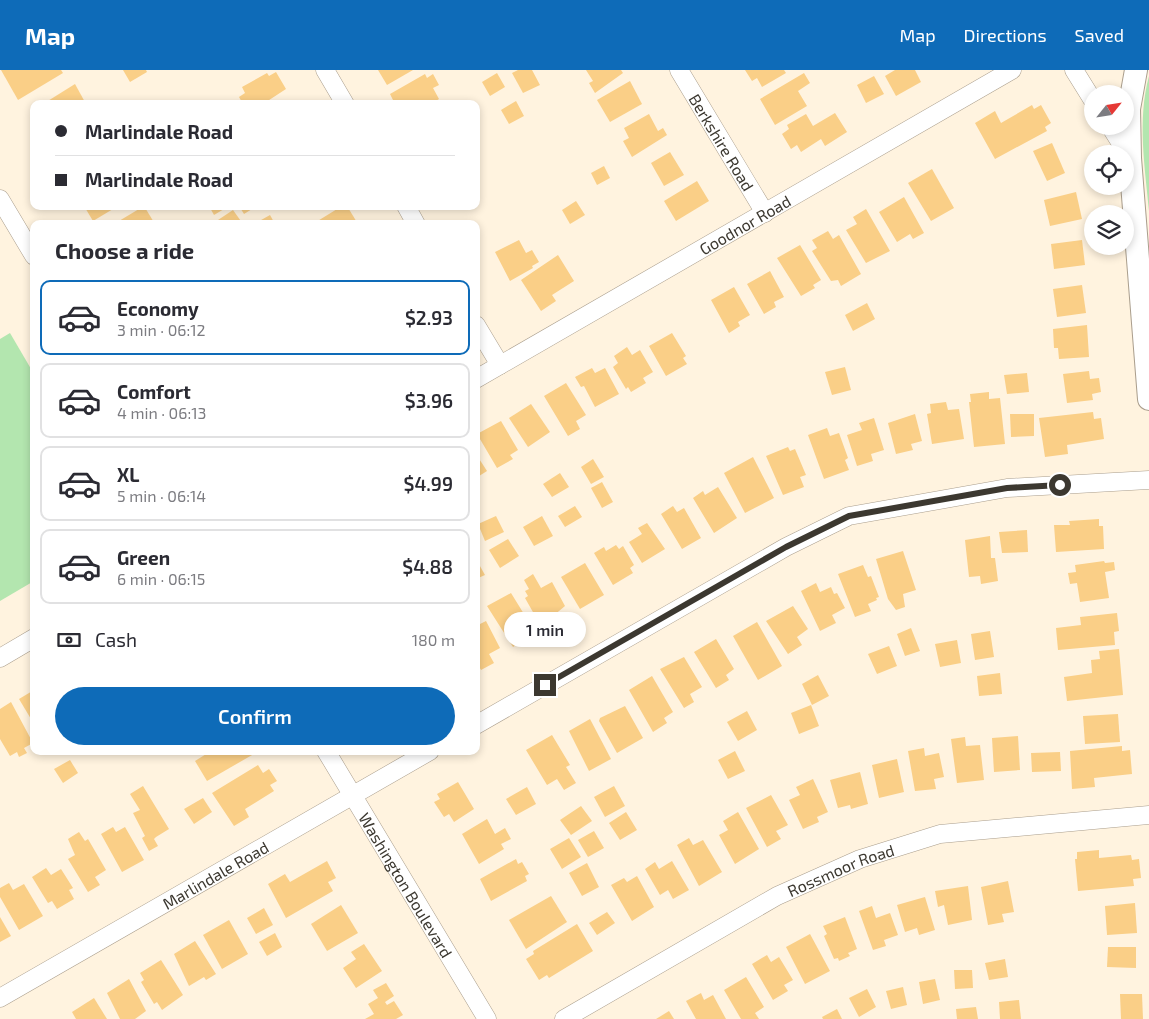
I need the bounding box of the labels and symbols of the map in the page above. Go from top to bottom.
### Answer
north arrow [1084,85,1134,135]
street label: Berkshire Road [686,90,759,194]
street label: Goodnor Road [695,190,794,258]
route start [1049,474,1071,496]
callout: 1 min [504,612,586,648]
route end [534,674,556,696]
street label: Washington Boulevard [356,809,457,961]
street label: Marlindale Road [159,837,271,912]
street label: Rossmoor Road [784,839,896,900]

